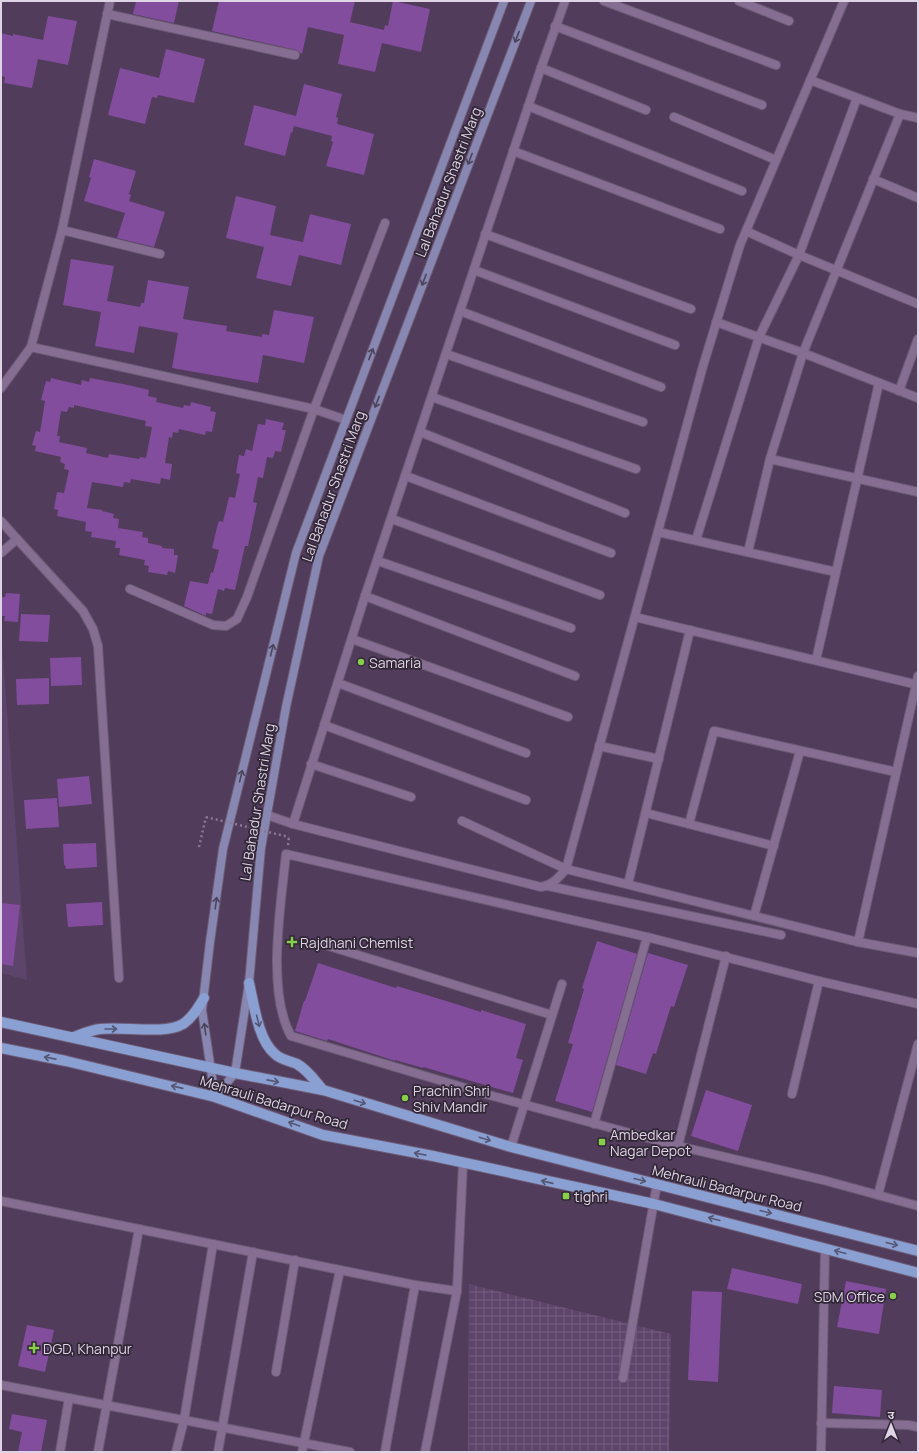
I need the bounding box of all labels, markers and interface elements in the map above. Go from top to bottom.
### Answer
one-way arrow [512,31,520,43]
street label: Lal Bahadur Shastri Marg [411,104,485,260]
one-way arrow [466,152,474,164]
one-way arrow [419,274,427,286]
one-way arrow [368,349,376,361]
one-way arrow [373,395,381,407]
street label: Lal Bahadur Shastri Marg [297,408,369,564]
one-way arrow [269,643,277,656]
place label: Samaria [369,653,421,672]
marker: Samaria [356,657,366,667]
street label: Lal Bahadur Shastri Marg [235,722,279,882]
one-way arrow [238,770,246,783]
one-way arrow [212,897,220,910]
place label: Rajdhani Chemist [300,933,414,952]
marker: Rajdhani Chemist [287,937,297,947]
one-way arrow [255,1014,262,1027]
one-way arrow [201,1023,209,1036]
one-way arrow [104,1025,117,1033]
one-way arrow [44,1053,57,1061]
street label: Mehrauli Badarpur Road [198,1070,350,1134]
one-way arrow [266,1077,279,1085]
place label: Prachin Shri Shiv Mandir [413,1081,490,1116]
one-way arrow [171,1083,184,1091]
marker: Prachin Shri Shiv Mandir [400,1093,410,1103]
one-way arrow [354,1099,367,1106]
one-way arrow [289,1120,301,1128]
place label: Ambedkar Nagar Depot [610,1125,691,1160]
one-way arrow [478,1136,490,1144]
marker: Ambedkar Nagar Depot [597,1137,607,1147]
one-way arrow [414,1149,427,1157]
street label: Mehrauli Badarpur Road [650,1160,804,1216]
one-way arrow [541,1177,554,1185]
one-way arrow [633,1177,646,1184]
place label: tighri [574,1187,608,1206]
marker: tighri [561,1191,571,1201]
one-way arrow [759,1209,772,1216]
one-way arrow [708,1215,721,1223]
one-way arrow [885,1241,898,1248]
one-way arrow [834,1248,847,1255]
place label: SDM Office [814,1287,885,1306]
marker: SDM Office [888,1291,898,1301]
place label: DGD, Khanpur [43,1339,132,1358]
marker: DGD, Khanpur [28,1342,40,1354]
north arrow [871,1405,911,1445]
text: उ [888,1407,895,1422]

